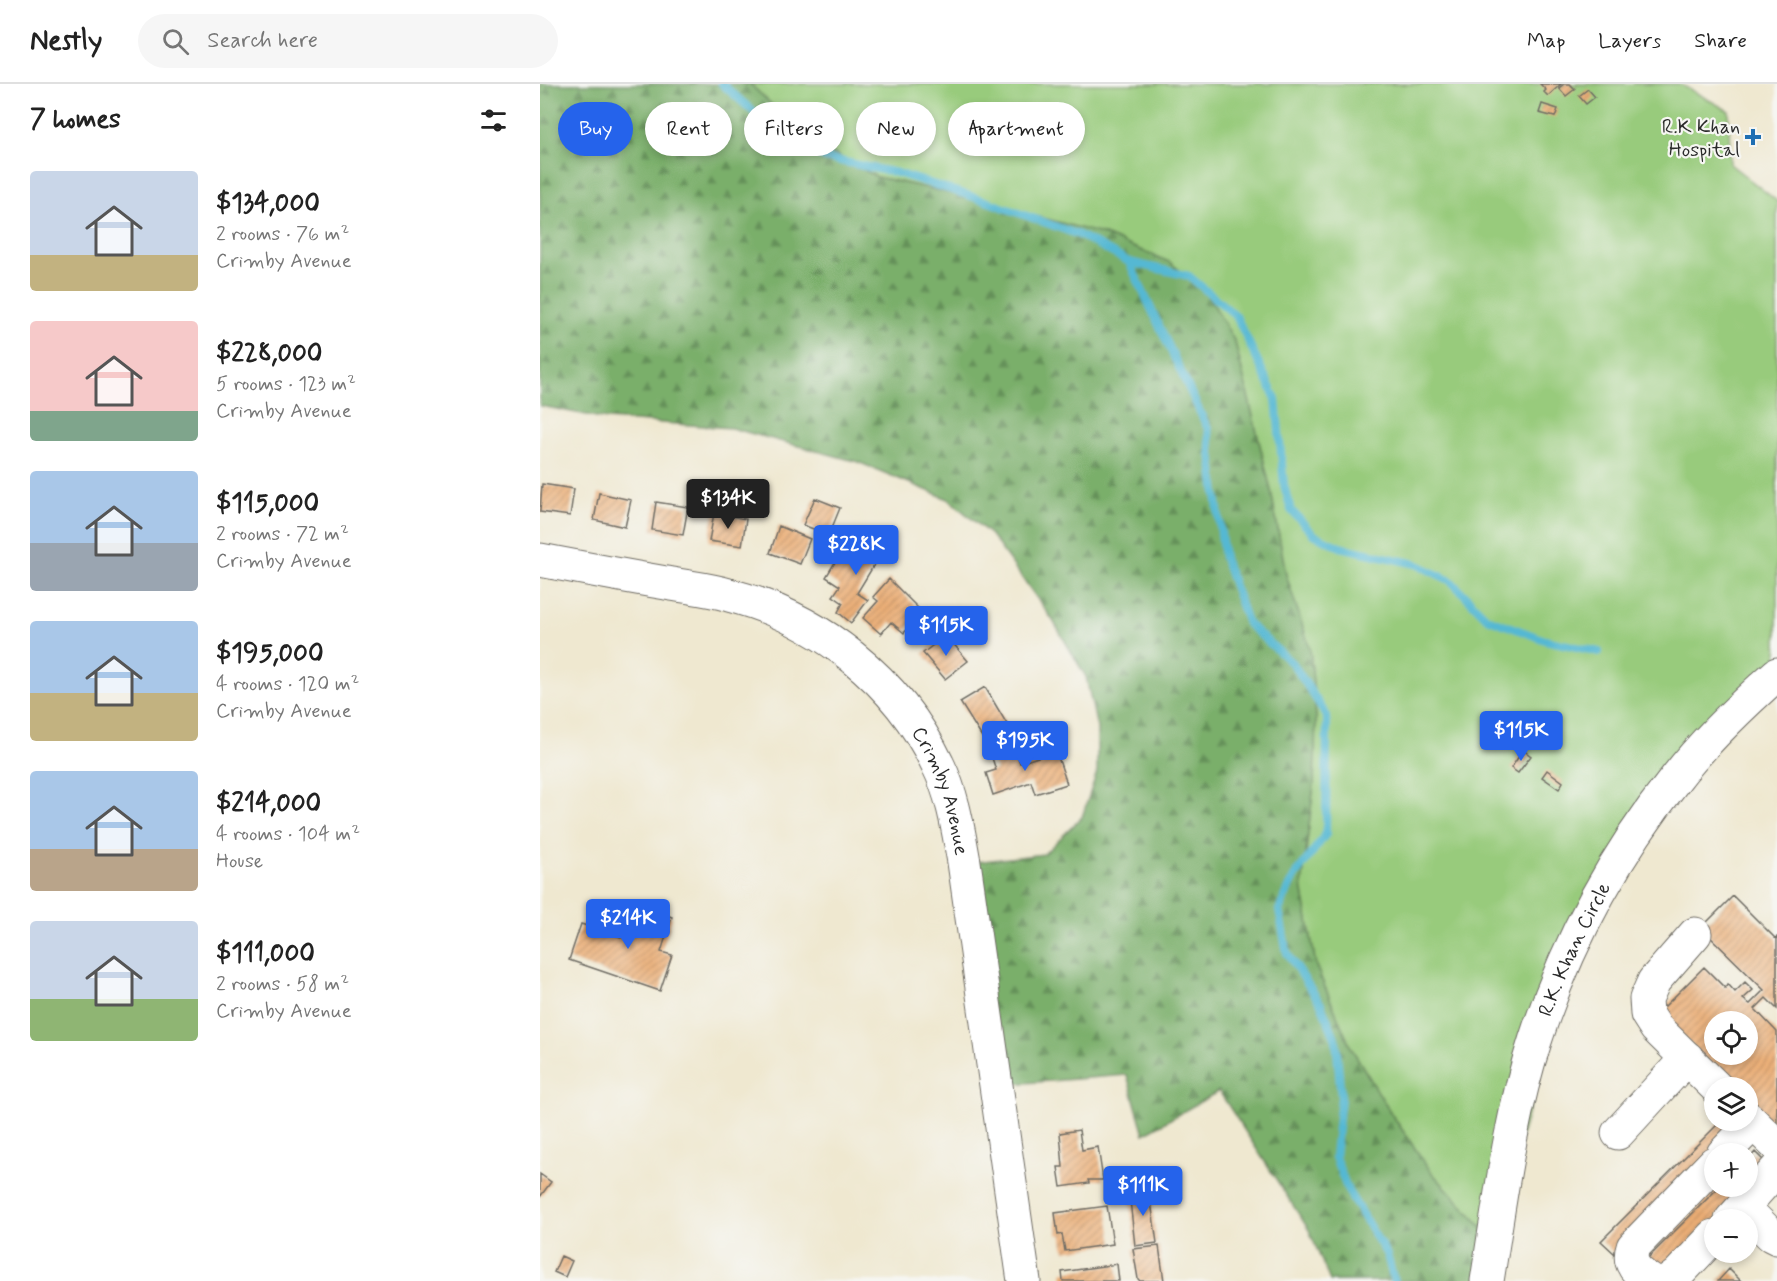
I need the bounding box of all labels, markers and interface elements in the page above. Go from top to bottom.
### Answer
search box [138,14,558,68]
text: Nestly [30,23,102,60]
icon: search [159,25,192,58]
text: Search here [207,27,318,55]
text: Map [1527,27,1565,55]
text: Layers [1598,27,1661,55]
text: Share [1694,27,1747,55]
chip: Buy [558,102,633,156]
chip: Rent [645,102,732,156]
chip: Filters [744,102,844,156]
chip: New [856,102,936,156]
chip: Apartment [948,102,1085,156]
text: 7 homes [30,103,121,137]
icon: filters [477,104,510,137]
place label: R.K Khan Hospital [1662,114,1740,164]
marker: R.K Khan Hospital [1744,128,1762,146]
text: $134,000 [216,187,320,221]
icon: home [78,195,150,267]
text: 2 rooms · 76 m² [216,221,349,248]
text: Crimby Avenue [216,248,352,275]
text: $228,000 [216,337,322,371]
icon: home [78,345,150,417]
text: 5 rooms · 123 m² [216,371,356,398]
text: Crimby Avenue [216,398,352,425]
pin: $134K [686,479,770,530]
text: $134K [700,485,756,512]
text: $115,000 [216,487,319,521]
icon: home [78,495,150,567]
text: 2 rooms · 72 m² [216,521,349,548]
pin: $228K [814,525,898,576]
text: $228K [827,531,885,558]
text: Crimby Avenue [216,548,352,575]
pin: $115K [904,606,988,657]
text: $115K [919,612,973,639]
text: $195,000 [216,637,324,671]
icon: home [78,645,150,717]
text: 4 rooms · 120 m² [216,671,359,698]
text: Crimby Avenue [216,698,352,725]
pin: $115K [1479,711,1563,762]
text: $115K [1494,717,1548,744]
pin: $195K [983,721,1067,772]
street label: Crimby Avenue [905,722,975,858]
text: $195K [996,727,1054,754]
text: $214,000 [216,787,321,821]
icon: home [78,795,150,867]
text: 4 rooms · 104 m² [216,821,360,848]
text: House [216,848,263,875]
street label: R.K. Khan Circle [1533,877,1618,1020]
pin: $214K [586,899,670,950]
text: $214K [600,905,656,932]
text: $111,000 [216,937,315,971]
icon: home [78,945,150,1017]
text: 2 rooms · 58 m² [216,971,349,998]
text: Crimby Avenue [216,998,352,1025]
map controls [1704,1011,1758,1263]
button: locate [1704,1011,1758,1065]
button: layers [1704,1077,1758,1131]
button: + [1704,1143,1758,1197]
pin: $111K [1101,1166,1185,1217]
text: $111K [1117,1172,1169,1199]
button: − [1704,1209,1758,1263]

